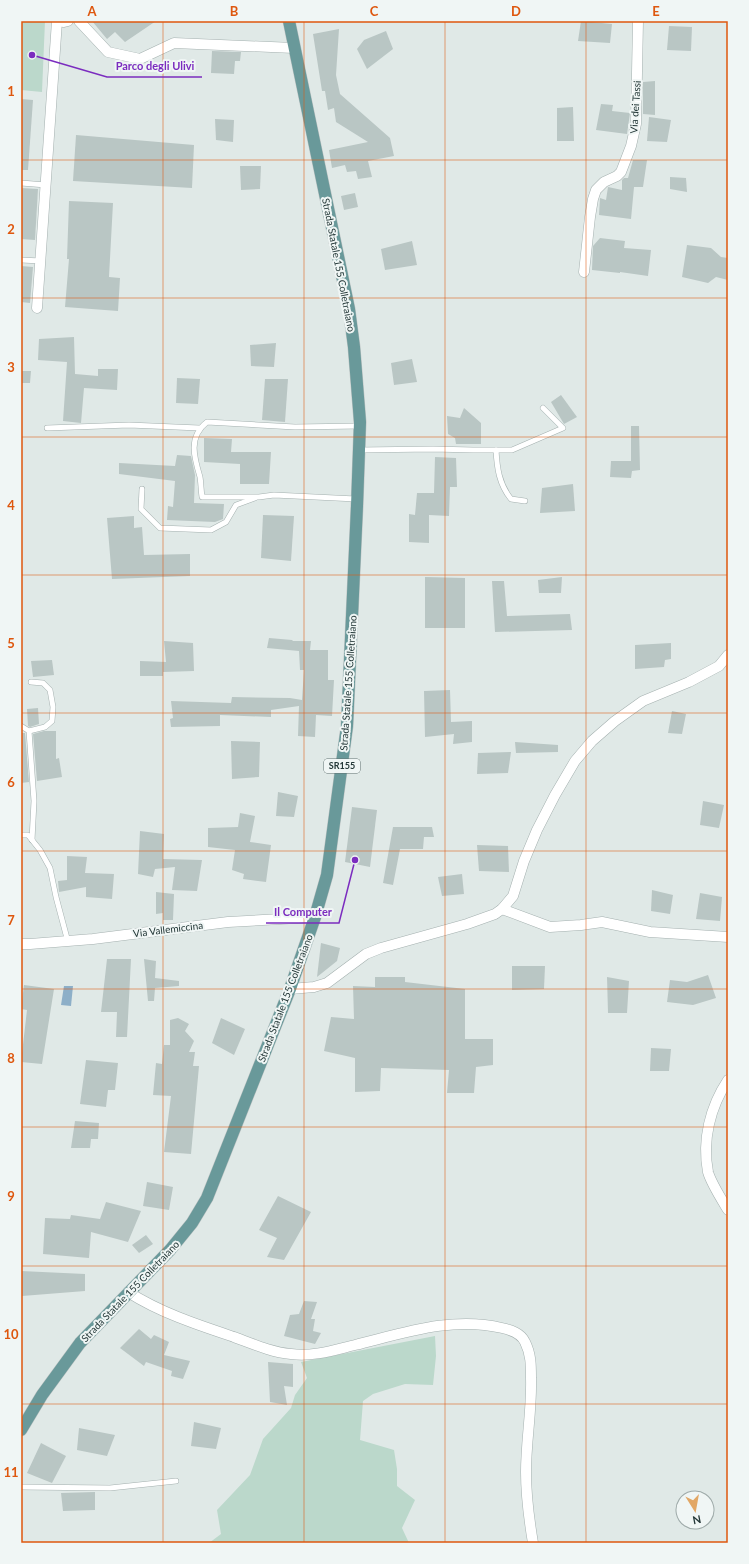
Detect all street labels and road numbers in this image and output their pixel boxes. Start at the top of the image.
street label: Via dei Tassi [627,80,643,134]
street label: Strada Statale 155 Colletraiano [320,197,358,333]
street label: Strada Statale 155 Colletraiano [337,615,359,751]
road number: SR155 [324,759,360,773]
street label: Via Vallemiccina [132,919,204,939]
street label: Strada Statale 155 Colletraiano [255,932,315,1064]
street label: Strada Statale 155 Colletraiano [79,1238,182,1344]

